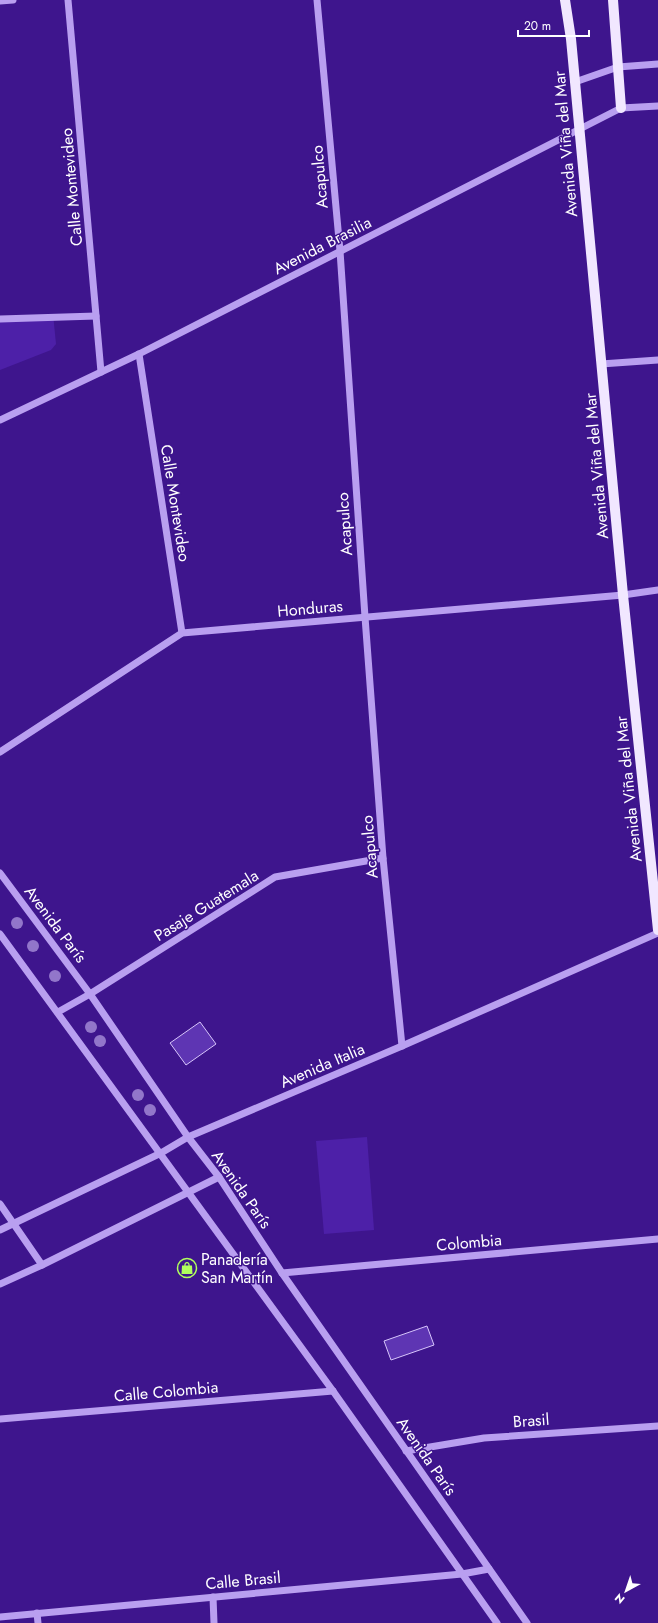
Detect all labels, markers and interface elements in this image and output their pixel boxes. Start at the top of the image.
scale bar [518,12,589,38]
text: 20 m [524,17,551,35]
street label: Avenida Viña del Mar [548,69,583,218]
street label: Calle Montevideo [55,127,88,247]
street label: Acapulco [305,144,334,210]
street label: Avenida Brasilia [269,211,375,280]
street label: Avenida Viña del Mar [579,391,614,540]
street label: Calle Montevideo [155,443,196,564]
street label: Acapulco [331,491,358,556]
street label: Honduras [276,594,344,623]
street label: Avenida Viña del Mar [609,714,648,863]
street label: Acapulco [355,814,384,880]
street label: Pasaje Guatemala [150,864,263,947]
street label: Avenida París [19,881,92,968]
street label: Avenida Italia [276,1037,368,1094]
street label: Avenida París [206,1145,277,1233]
street label: Colombia [435,1228,503,1257]
place label: Panadería San Martín [201,1248,273,1289]
shop icon: Panadería San Martín [176,1257,198,1279]
street label: Calle Colombia [113,1375,219,1408]
street label: Brasil [512,1408,550,1433]
street label: Avenida París [391,1412,462,1500]
street label: Calle Brasil [204,1566,282,1595]
north arrow [606,1571,646,1611]
text: N [611,1590,628,1608]

